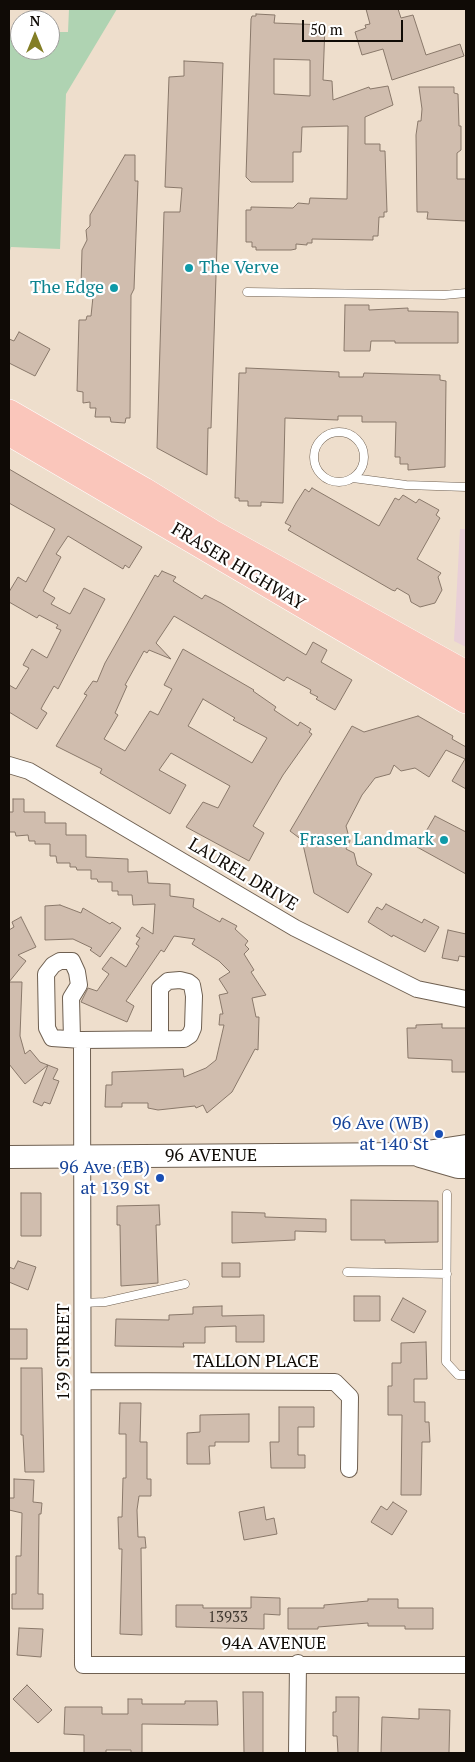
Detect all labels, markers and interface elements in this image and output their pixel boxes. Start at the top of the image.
north arrow [10,10,60,60]
scale bar [305,10,406,42]
text: N [30,11,40,30]
text: 50 m [310,19,343,39]
place label: The Verve [199,257,279,279]
marker: The Verve [183,262,195,274]
place label: The Edge [30,277,104,299]
marker: The Edge [108,282,120,294]
street label: FRASER HIGHWAY [167,519,309,615]
place label: Fraser Landmark [300,829,434,851]
street label: LAUREL DRIVE [184,834,302,916]
marker: Fraser Landmark [438,834,450,846]
place label: 96 Ave (WB) at 140 St [332,1113,429,1156]
marker: 96 Ave (WB) at 140 St [433,1128,445,1140]
street label: 96 AVENUE [165,1145,257,1167]
place label: 96 Ave (EB) at 139 St [59,1157,150,1200]
marker: 96 Ave (EB) at 139 St [154,1172,166,1184]
street label: 139 STREET [53,1303,75,1401]
street label: TALLON PLACE [193,1351,319,1373]
house number: 13933 [208,1609,248,1627]
street label: 94A AVENUE [222,1633,326,1655]

